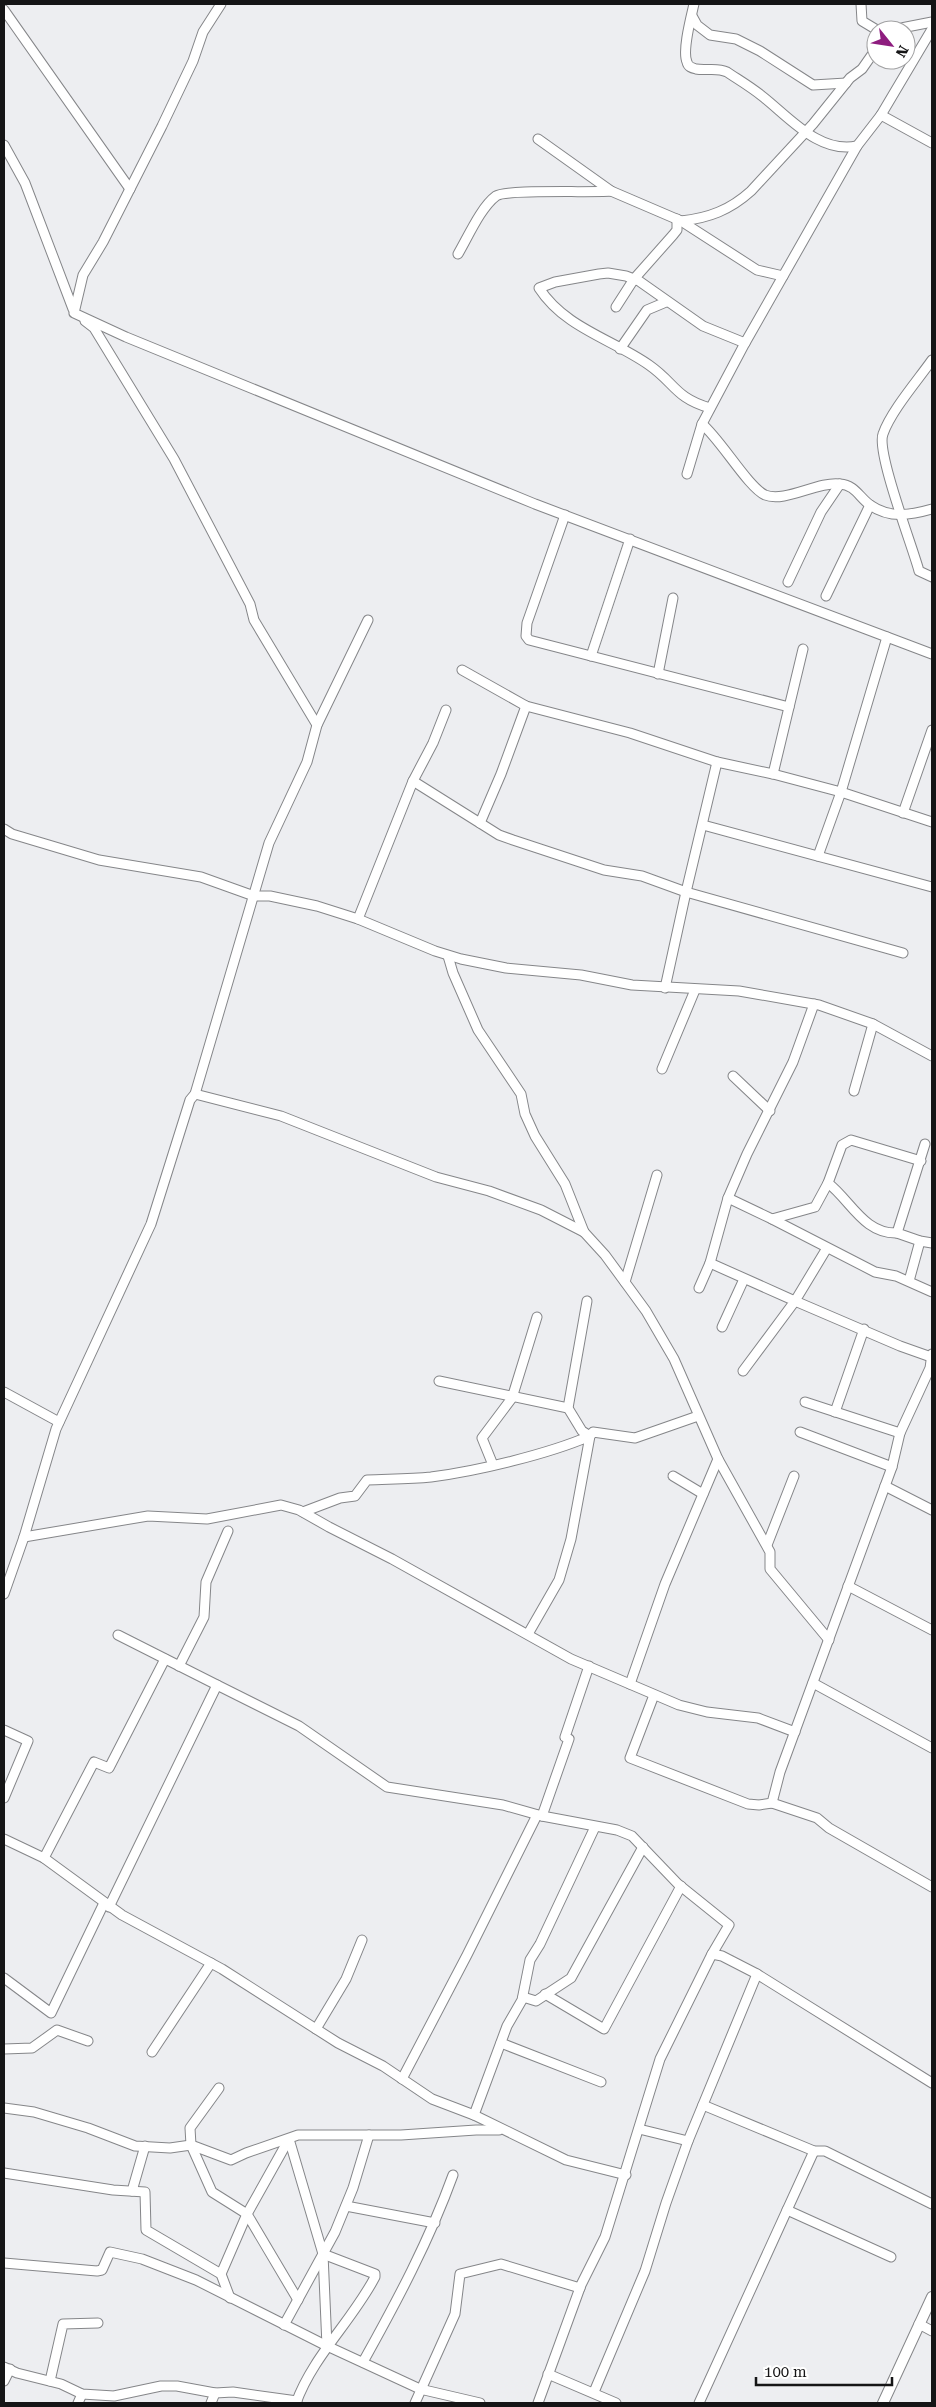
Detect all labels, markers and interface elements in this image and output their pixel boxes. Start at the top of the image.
north arrow [866,20,916,70]
text: N [893,43,912,60]
scale bar [756,2354,892,2386]
text: 100 m [764,2363,807,2381]

